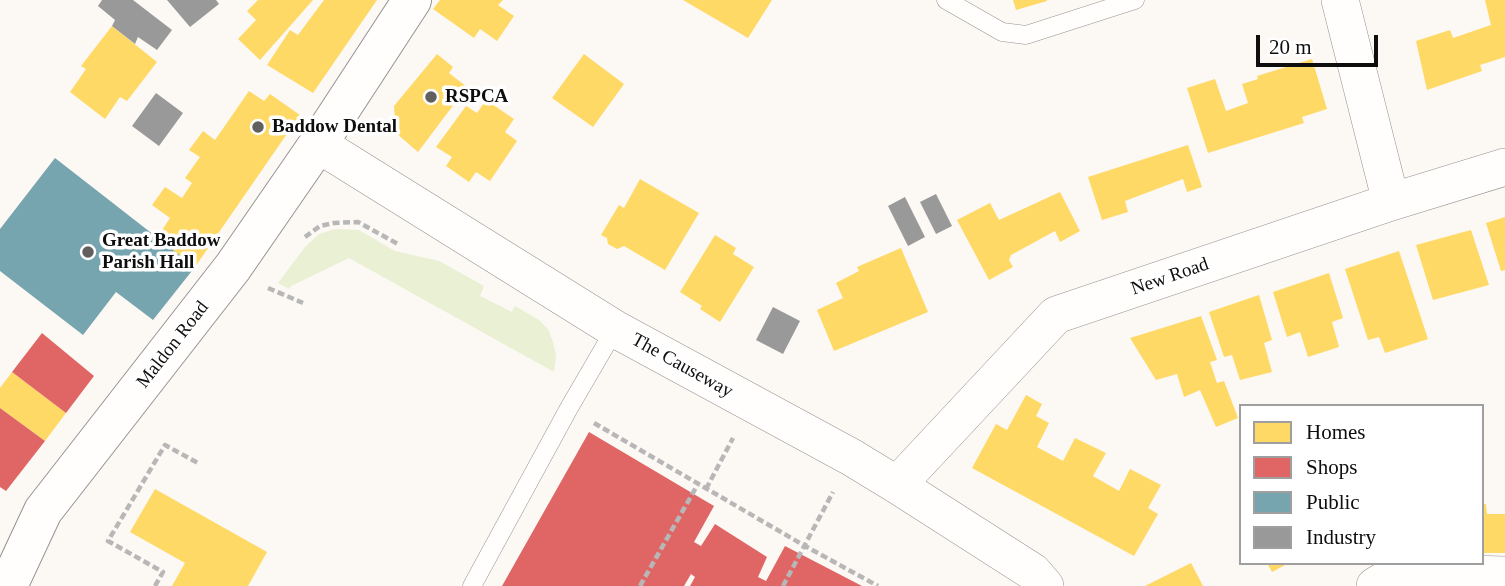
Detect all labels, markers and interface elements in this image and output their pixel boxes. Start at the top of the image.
scale bar [1260,21,1382,65]
text: 20 m [1269,35,1312,59]
place label: RSPCA [445,86,508,108]
marker: RSPCA [423,89,439,105]
place label: Baddow Dental [272,116,397,138]
marker: Baddow Dental [250,119,266,135]
place label: Great Baddow Parish Hall [102,230,220,274]
marker: Great Baddow Parish Hall [80,244,96,260]
street label: New Road [1128,253,1212,301]
street label: Maldon Road [132,297,214,393]
street label: The Causeway [627,329,737,403]
legend [1239,404,1484,565]
text: Homes [1306,420,1366,444]
text: Shops [1306,455,1357,479]
text: Public [1306,490,1360,514]
text: Industry [1306,525,1376,549]

